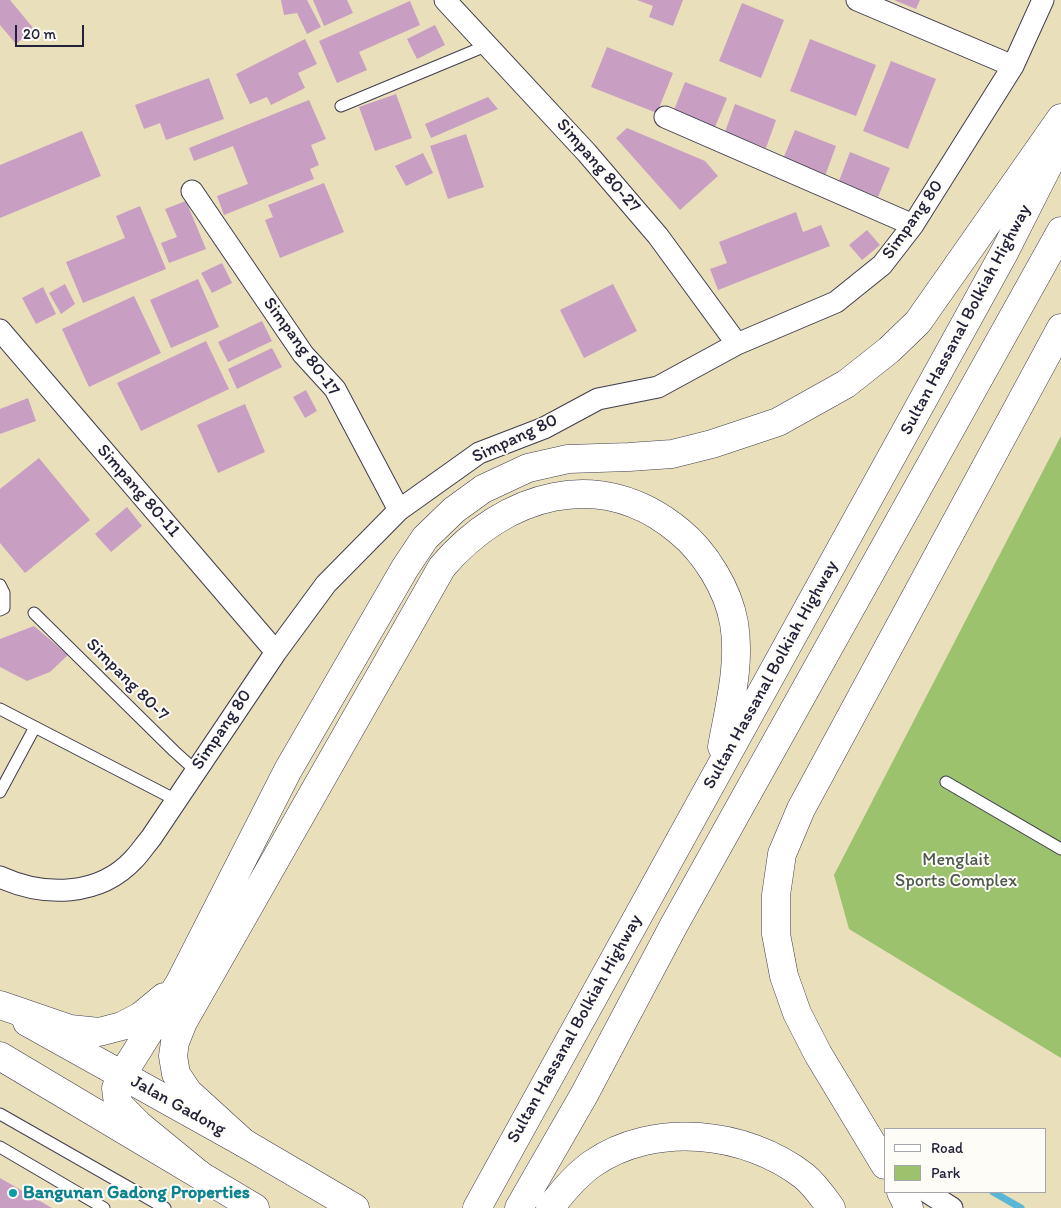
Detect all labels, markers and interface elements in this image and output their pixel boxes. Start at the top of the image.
scale bar [18,15,86,47]
text: 20 m [23,25,56,43]
street label: Simpang 80-27 [551,115,645,217]
street label: Simpang 80 [878,176,948,264]
street label: Sultan Hassanal Bolkiah Highway [896,201,1036,439]
street label: Simpang 80-17 [258,294,344,400]
street label: Simpang 80 [469,410,561,468]
street label: Simpang 80-11 [92,440,184,542]
street label: Sultan Hassanal Bolkiah Highway [699,557,843,793]
street label: Simpang 80-7 [81,634,173,726]
street label: Simpang 80 [187,686,257,774]
park label: Menglait Sports Complex [895,849,1017,892]
street label: Sultan Hassanal Bolkiah Highway [503,911,647,1147]
street label: Jalan Gadong [127,1071,229,1141]
legend [884,1128,1046,1193]
text: Road [931,1139,963,1157]
text: Park [931,1164,961,1182]
place label: Bangunan Gadong Properties [23,1182,250,1204]
marker: Bangunan Gadong Properties [7,1187,19,1199]

